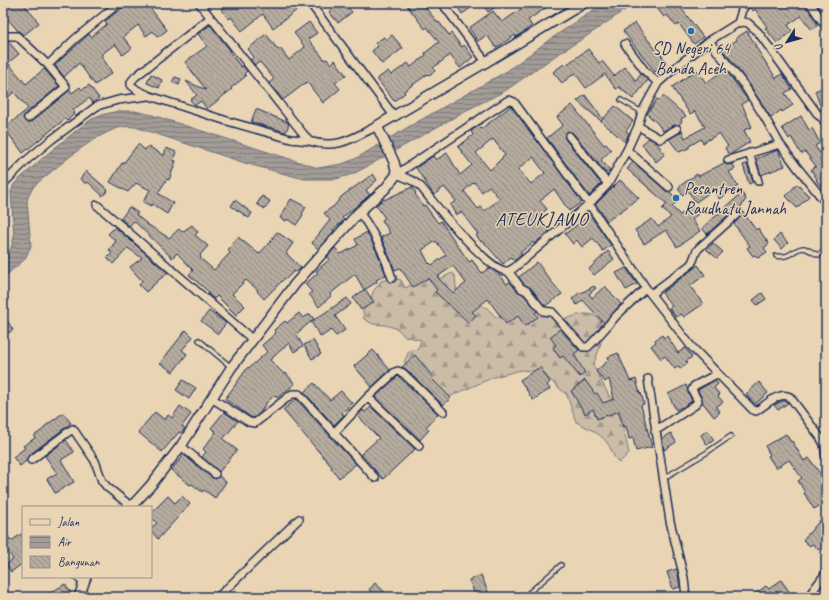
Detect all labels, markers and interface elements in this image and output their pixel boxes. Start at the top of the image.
north arrow [767,22,807,62]
marker: SD Negeri 64 Banda Aceh [686,26,696,36]
place label: SD Negeri 64 Banda Aceh [652,38,732,79]
text: U [770,40,786,54]
place label: Pesantren Raudhatu Jannah [684,178,786,219]
marker: Pesantren Raudhatu Jannah [671,193,681,203]
district label: ATEUKJAWO [496,207,590,231]
legend [22,506,152,578]
text: Jalan [57,514,80,530]
text: Air [58,534,72,550]
text: Bangunan [58,554,100,570]

